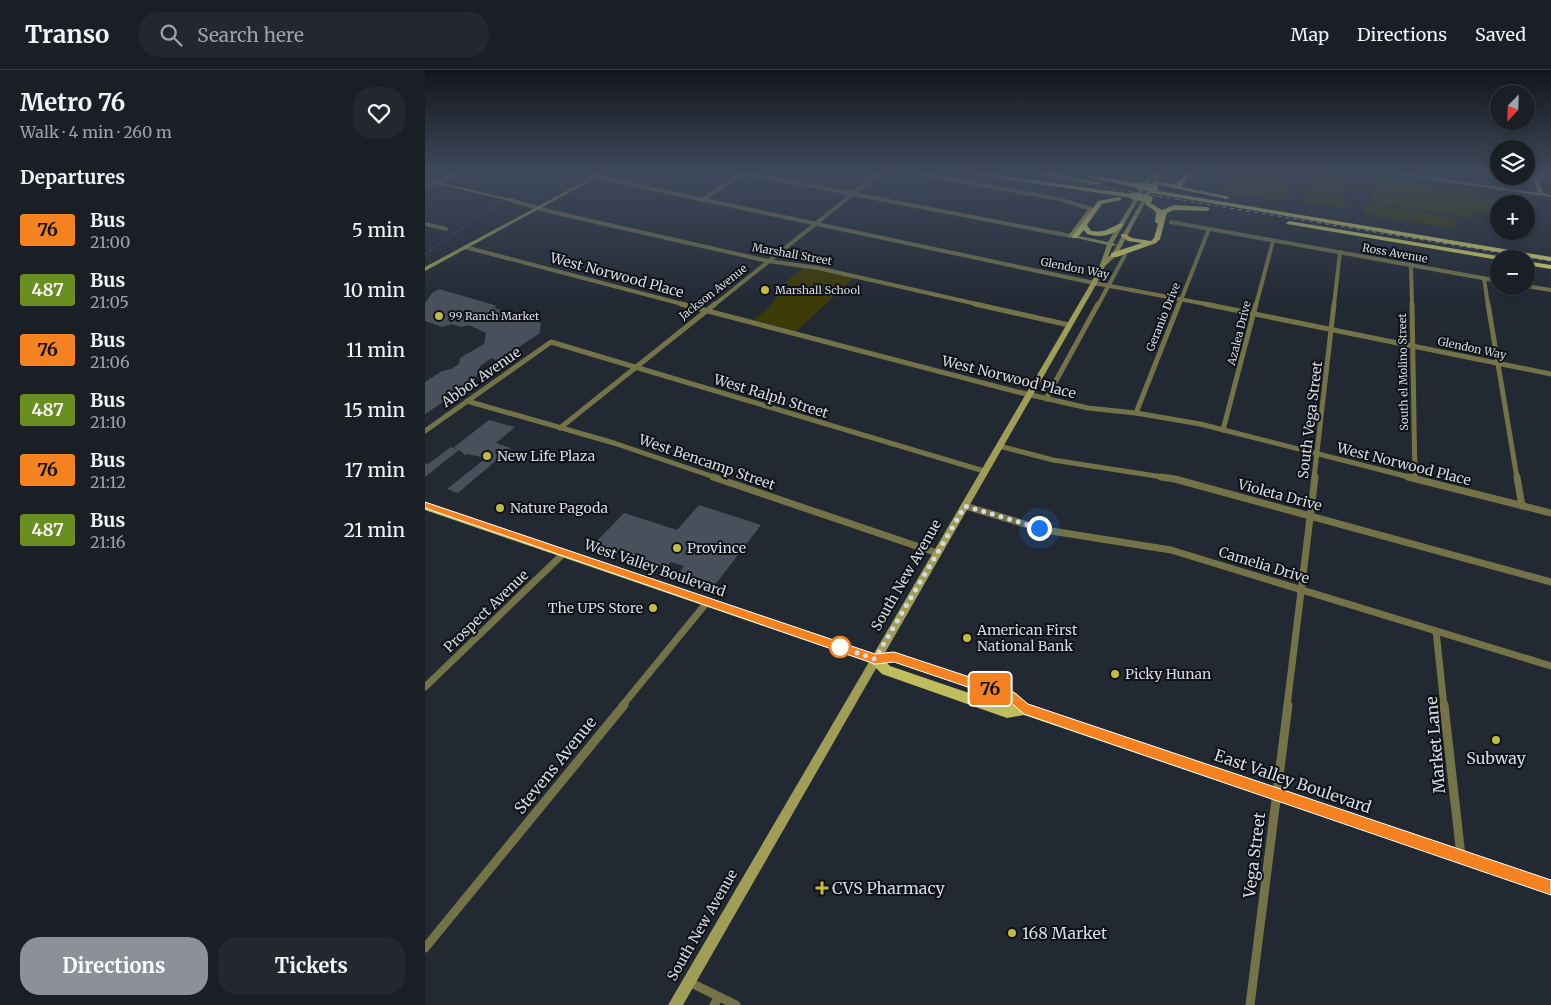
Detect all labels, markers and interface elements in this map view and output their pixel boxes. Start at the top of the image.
search box [139,12,489,57]
text: Transo [25,19,109,50]
icon: search [157,21,185,49]
text: Search here [197,23,304,47]
text: Map [1291,23,1329,46]
text: Directions [1357,23,1447,46]
text: Saved [1475,23,1526,46]
north arrow [1490,85,1535,130]
map controls [1490,85,1535,295]
text: Metro 76 [20,87,125,118]
button: heart [353,87,405,139]
text: Walk · 4 min · 260 m [20,122,172,142]
button: layers [1490,140,1535,185]
text: Departures [20,165,125,189]
button: + [1490,195,1535,240]
text: Bus [90,208,125,232]
text: 76 [37,218,58,241]
text: 5 min [352,218,405,242]
text: 21:00 [90,232,130,252]
street label: Marshall Street [751,240,834,268]
street label: Ross Avenue [1361,240,1429,266]
street label: West Norwood Place [547,248,686,301]
button: − [1490,250,1535,295]
street label: Glendon Way [1039,254,1111,282]
street label: Jackson Avenue [675,261,750,323]
text: Bus [90,268,125,292]
text: 487 [31,278,64,301]
text: 10 min [343,278,405,302]
street label: Geranio Drive [1143,280,1183,353]
place label: Marshall School [775,283,861,297]
marker: Marshall School [759,284,771,296]
text: 21:05 [90,292,129,312]
street label: Azalea Drive [1224,299,1254,368]
place label: 99 Ranch Market [449,309,540,323]
marker: 99 Ranch Market [433,310,445,322]
street label: South el Molino Street [1395,312,1411,431]
text: Bus [90,328,125,352]
street label: Glendon Way [1436,334,1508,362]
text: 76 [37,338,58,361]
text: 11 min [346,338,405,362]
street label: Abbot Avenue [437,343,524,412]
street label: West Norwood Place [939,351,1078,402]
text: 21:06 [90,352,130,372]
street label: South Vega Street [1294,360,1326,480]
street label: West Ralph Street [711,370,831,422]
text: Bus [90,388,125,412]
text: 487 [31,398,64,421]
text: 15 min [344,398,405,422]
text: 21:10 [90,412,126,432]
street label: West Bencamp Street [636,430,778,494]
street label: West Norwood Place [1334,438,1473,489]
place label: New Life Plaza [497,447,596,465]
text: Bus [90,448,125,472]
marker: New Life Plaza [481,450,493,462]
text: 76 [37,458,58,481]
text: 17 min [345,458,405,482]
text: 21:12 [90,472,126,492]
street label: Violeta Drive [1235,475,1324,515]
place label: Nature Pagoda [510,499,608,517]
marker: Nature Pagoda [494,502,506,514]
text: Bus [90,508,125,532]
street label: South New Avenue [867,516,945,634]
your location [1027,516,1052,541]
text: 487 [31,518,64,541]
text: 21 min [344,518,405,542]
text: 21:16 [90,532,125,552]
street label: West Valley Boulevard [581,535,728,601]
place label: Province [687,539,746,557]
marker: Province [671,542,683,554]
street label: Camelia Drive [1216,543,1312,587]
street label: Prospect Avenue [440,566,532,656]
place label: The UPS Store [548,599,643,617]
marker: The UPS Store [647,602,659,614]
place label: American First National Bank [976,621,1078,655]
marker: American First National Bank [961,632,973,644]
unlabelled marker [829,636,851,658]
place label: Picky Hunan [1125,665,1211,683]
marker: Picky Hunan [1109,668,1121,680]
line badge: 76 [967,673,1013,705]
text: 76 [980,677,1000,700]
street label: Market Lane [1421,696,1449,794]
street label: Stevens Avenue [510,712,600,818]
marker: Subway [1490,734,1502,746]
street label: East Valley Boulevard [1212,745,1375,817]
place label: Subway [1466,748,1527,768]
street label: Vega Street [1239,810,1269,900]
street label: South New Avenue [663,866,741,984]
place label: CVS Pharmacy [832,878,946,898]
marker: CVS Pharmacy [816,882,828,894]
place label: 168 Market [1022,923,1108,943]
marker: 168 Market [1006,927,1018,939]
button: Directions [20,937,208,995]
button: Tickets [218,937,405,995]

